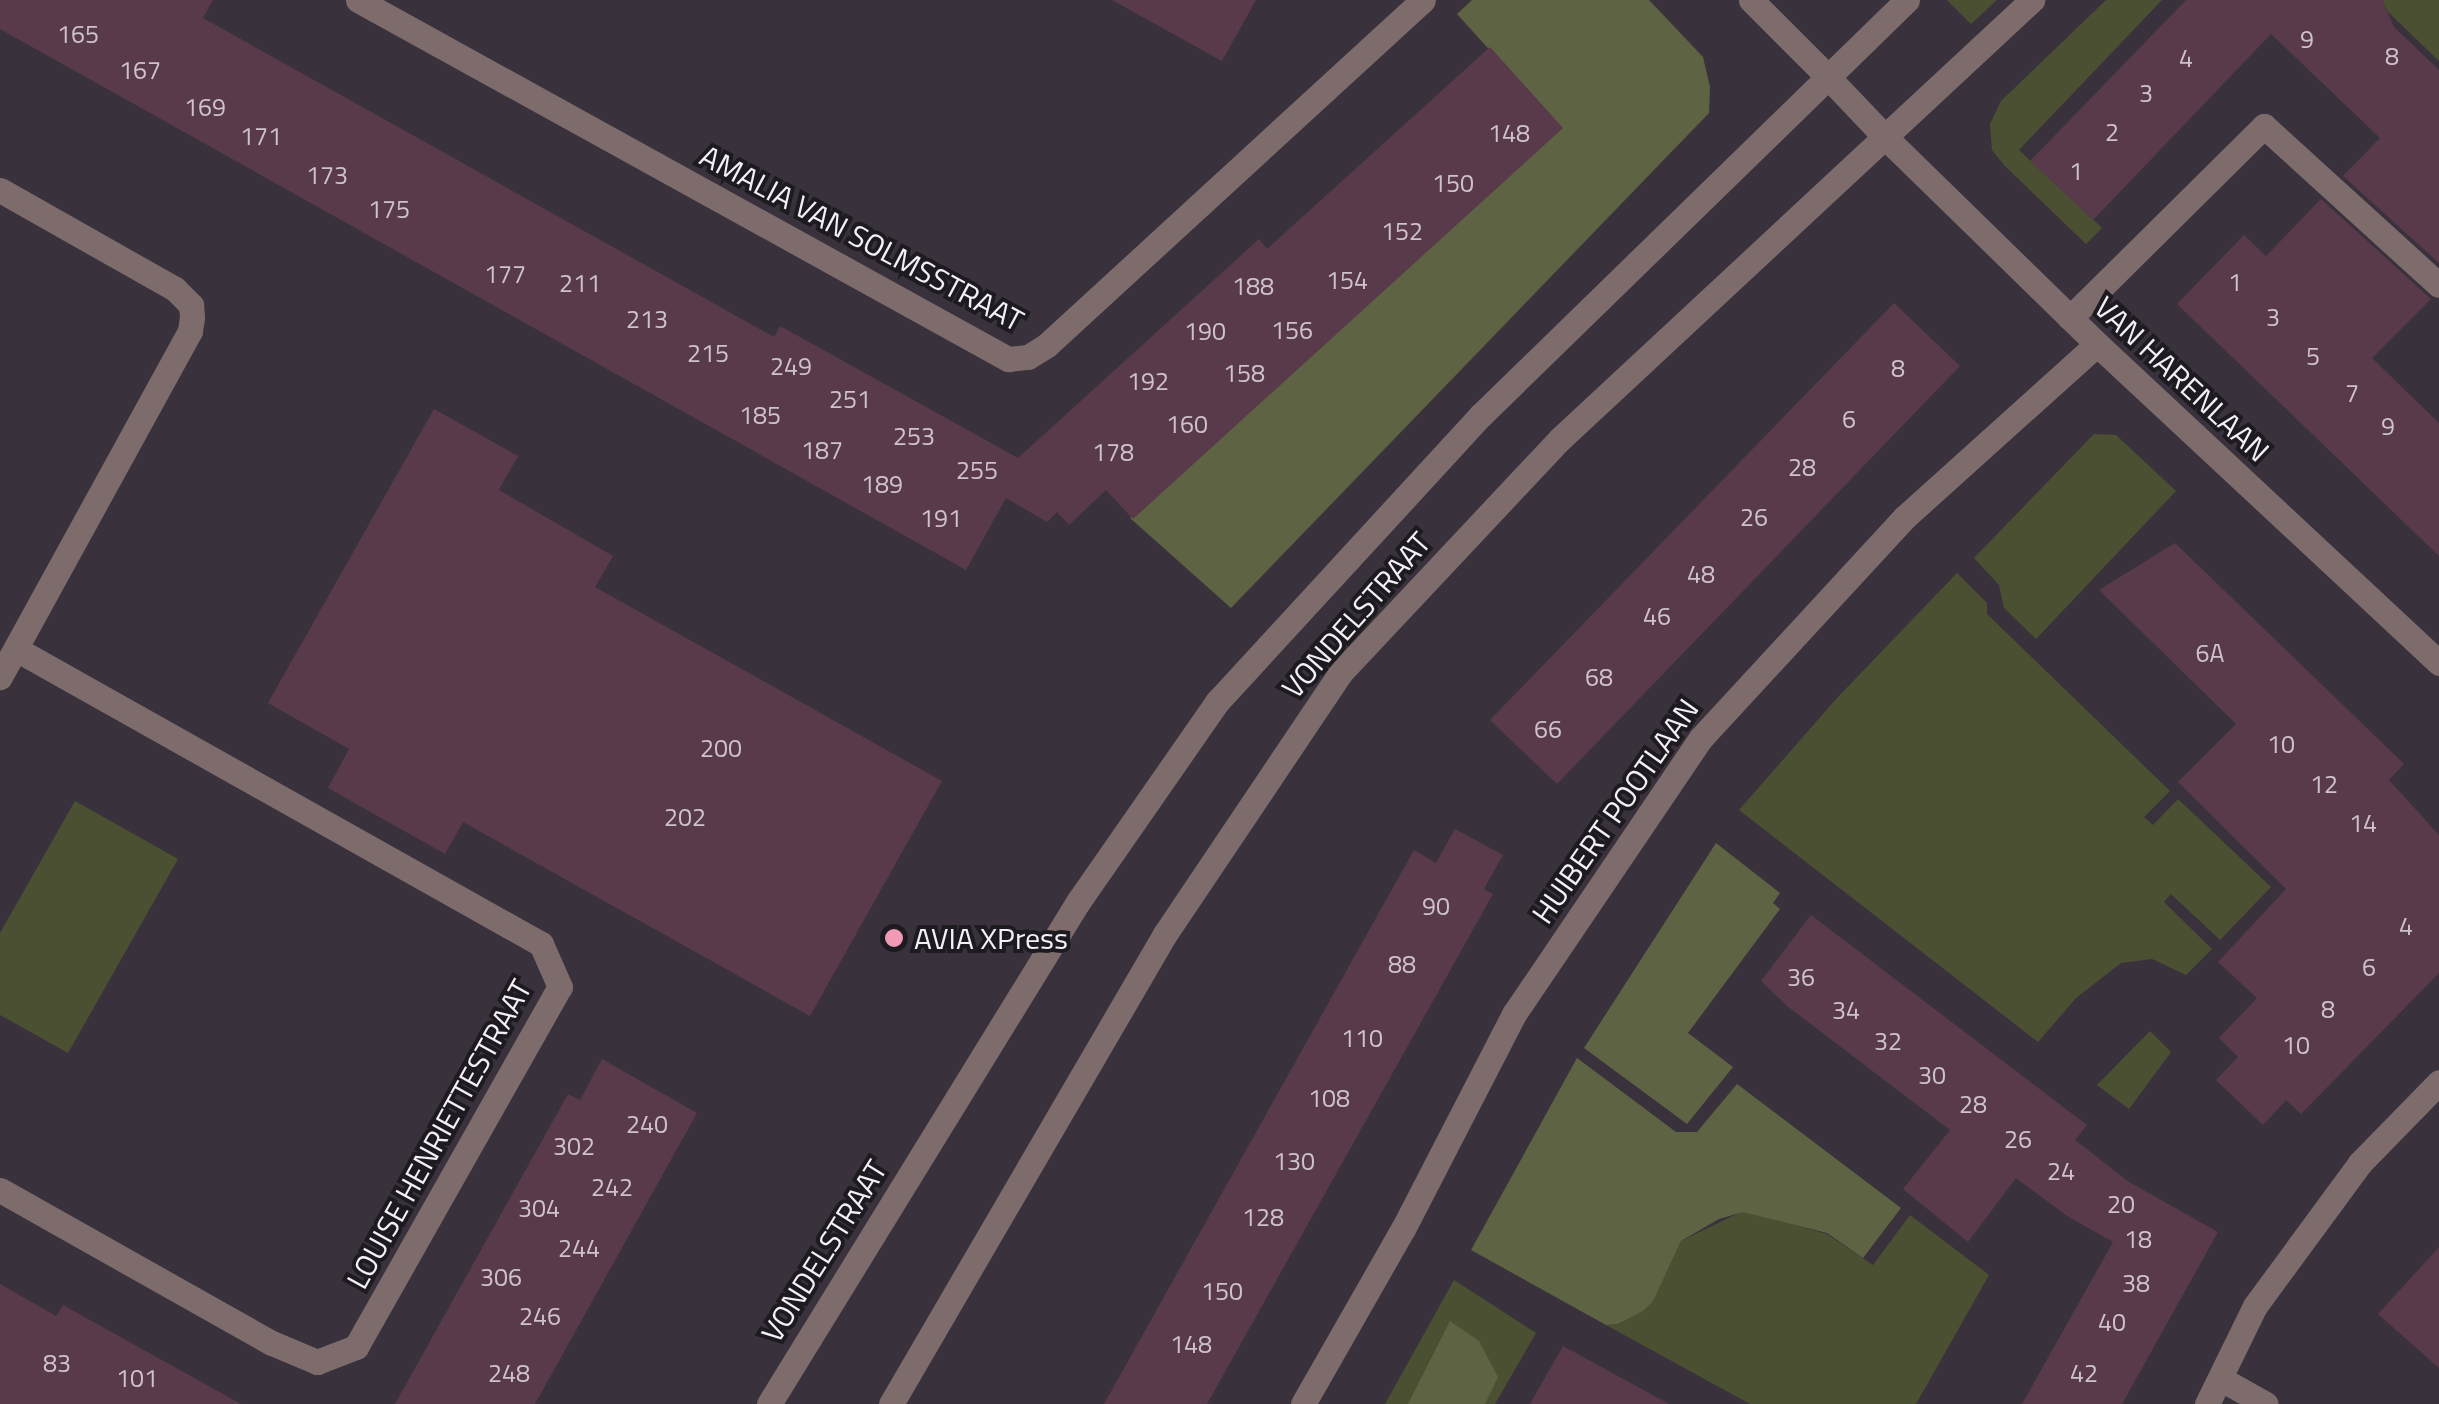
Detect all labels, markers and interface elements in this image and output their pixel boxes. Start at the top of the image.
house number: 165 [57,19,99,49]
house number: 9 [2300,24,2314,54]
house number: 8 [2385,41,2399,71]
house number: 4 [2179,43,2193,73]
house number: 167 [119,55,161,85]
house number: 3 [2139,78,2153,108]
house number: 169 [184,92,226,122]
house number: 2 [2105,117,2119,147]
house number: 148 [1488,118,1530,148]
house number: 171 [240,121,282,151]
street label: AMALIA VAN SOLMSSTRAAT [694,137,1030,339]
house number: 1 [2069,156,2083,186]
house number: 173 [306,160,348,190]
house number: 150 [1432,168,1474,198]
house number: 175 [368,194,410,224]
house number: 152 [1381,216,1423,246]
house number: 177 [484,259,526,289]
house number: 154 [1326,265,1368,295]
house number: 1 [2228,267,2242,297]
house number: 211 [559,268,601,298]
house number: 188 [1232,271,1274,301]
street label: VAN HARENLAAN [2087,289,2277,469]
house number: 3 [2266,302,2280,332]
house number: 213 [626,304,668,334]
house number: 156 [1271,315,1313,345]
house number: 190 [1184,316,1226,346]
house number: 215 [687,338,729,368]
house number: 5 [2306,341,2320,371]
house number: 249 [770,351,812,381]
house number: 8 [1891,353,1905,383]
house number: 158 [1223,358,1265,388]
house number: 192 [1127,366,1169,396]
house number: 7 [2345,378,2359,408]
house number: 251 [829,384,871,414]
house number: 185 [739,400,781,430]
house number: 6 [1842,404,1856,434]
house number: 160 [1166,409,1208,439]
house number: 9 [2381,411,2395,441]
house number: 253 [893,421,935,451]
house number: 187 [801,435,843,465]
house number: 178 [1092,437,1134,467]
house number: 28 [1788,452,1816,482]
house number: 255 [956,455,998,485]
house number: 189 [861,469,903,499]
house number: 26 [1740,502,1768,532]
house number: 191 [920,503,962,533]
street label: VONDELSTRAAT [1274,525,1438,705]
house number: 48 [1687,559,1715,589]
house number: 46 [1643,601,1671,631]
house number: 6A [2196,638,2224,668]
house number: 68 [1585,662,1613,692]
street label: HUIBERT POOTLAAN [1524,692,1706,930]
house number: 66 [1534,714,1562,744]
house number: 10 [2267,729,2295,759]
house number: 200 [700,733,742,763]
house number: 12 [2310,769,2338,799]
house number: 202 [664,802,706,832]
house number: 14 [2349,808,2377,838]
house number: 90 [1422,891,1450,921]
house number: 4 [2399,911,2413,941]
place label: AVIA XPress [914,920,1068,956]
marker: AVIA XPress [883,927,905,949]
house number: 88 [1388,949,1416,979]
house number: 6 [2362,952,2376,982]
house number: 36 [1787,962,1815,992]
street label: LOUISE HENRIETTESTRAAT [339,973,539,1295]
house number: 8 [2321,994,2335,1024]
house number: 34 [1832,995,1860,1025]
house number: 110 [1341,1023,1383,1053]
house number: 32 [1874,1026,1902,1056]
house number: 10 [2282,1030,2310,1060]
house number: 30 [1918,1060,1946,1090]
house number: 108 [1308,1083,1350,1113]
house number: 28 [1959,1089,1987,1119]
house number: 240 [626,1109,668,1139]
house number: 26 [2004,1124,2032,1154]
house number: 302 [553,1131,595,1161]
house number: 130 [1273,1146,1315,1176]
street label: VONDELSTRAAT [754,1153,894,1349]
house number: 24 [2047,1156,2075,1186]
house number: 242 [591,1172,633,1202]
house number: 20 [2107,1189,2135,1219]
house number: 304 [518,1193,560,1223]
house number: 128 [1242,1202,1284,1232]
house number: 18 [2124,1224,2152,1254]
house number: 244 [558,1233,600,1263]
house number: 306 [480,1262,522,1292]
house number: 38 [2122,1268,2150,1298]
house number: 150 [1201,1276,1243,1306]
house number: 246 [519,1301,561,1331]
house number: 40 [2098,1307,2126,1337]
house number: 148 [1170,1329,1212,1359]
house number: 83 [43,1348,71,1378]
house number: 248 [488,1358,530,1388]
house number: 42 [2070,1358,2098,1388]
house number: 101 [116,1363,158,1393]

